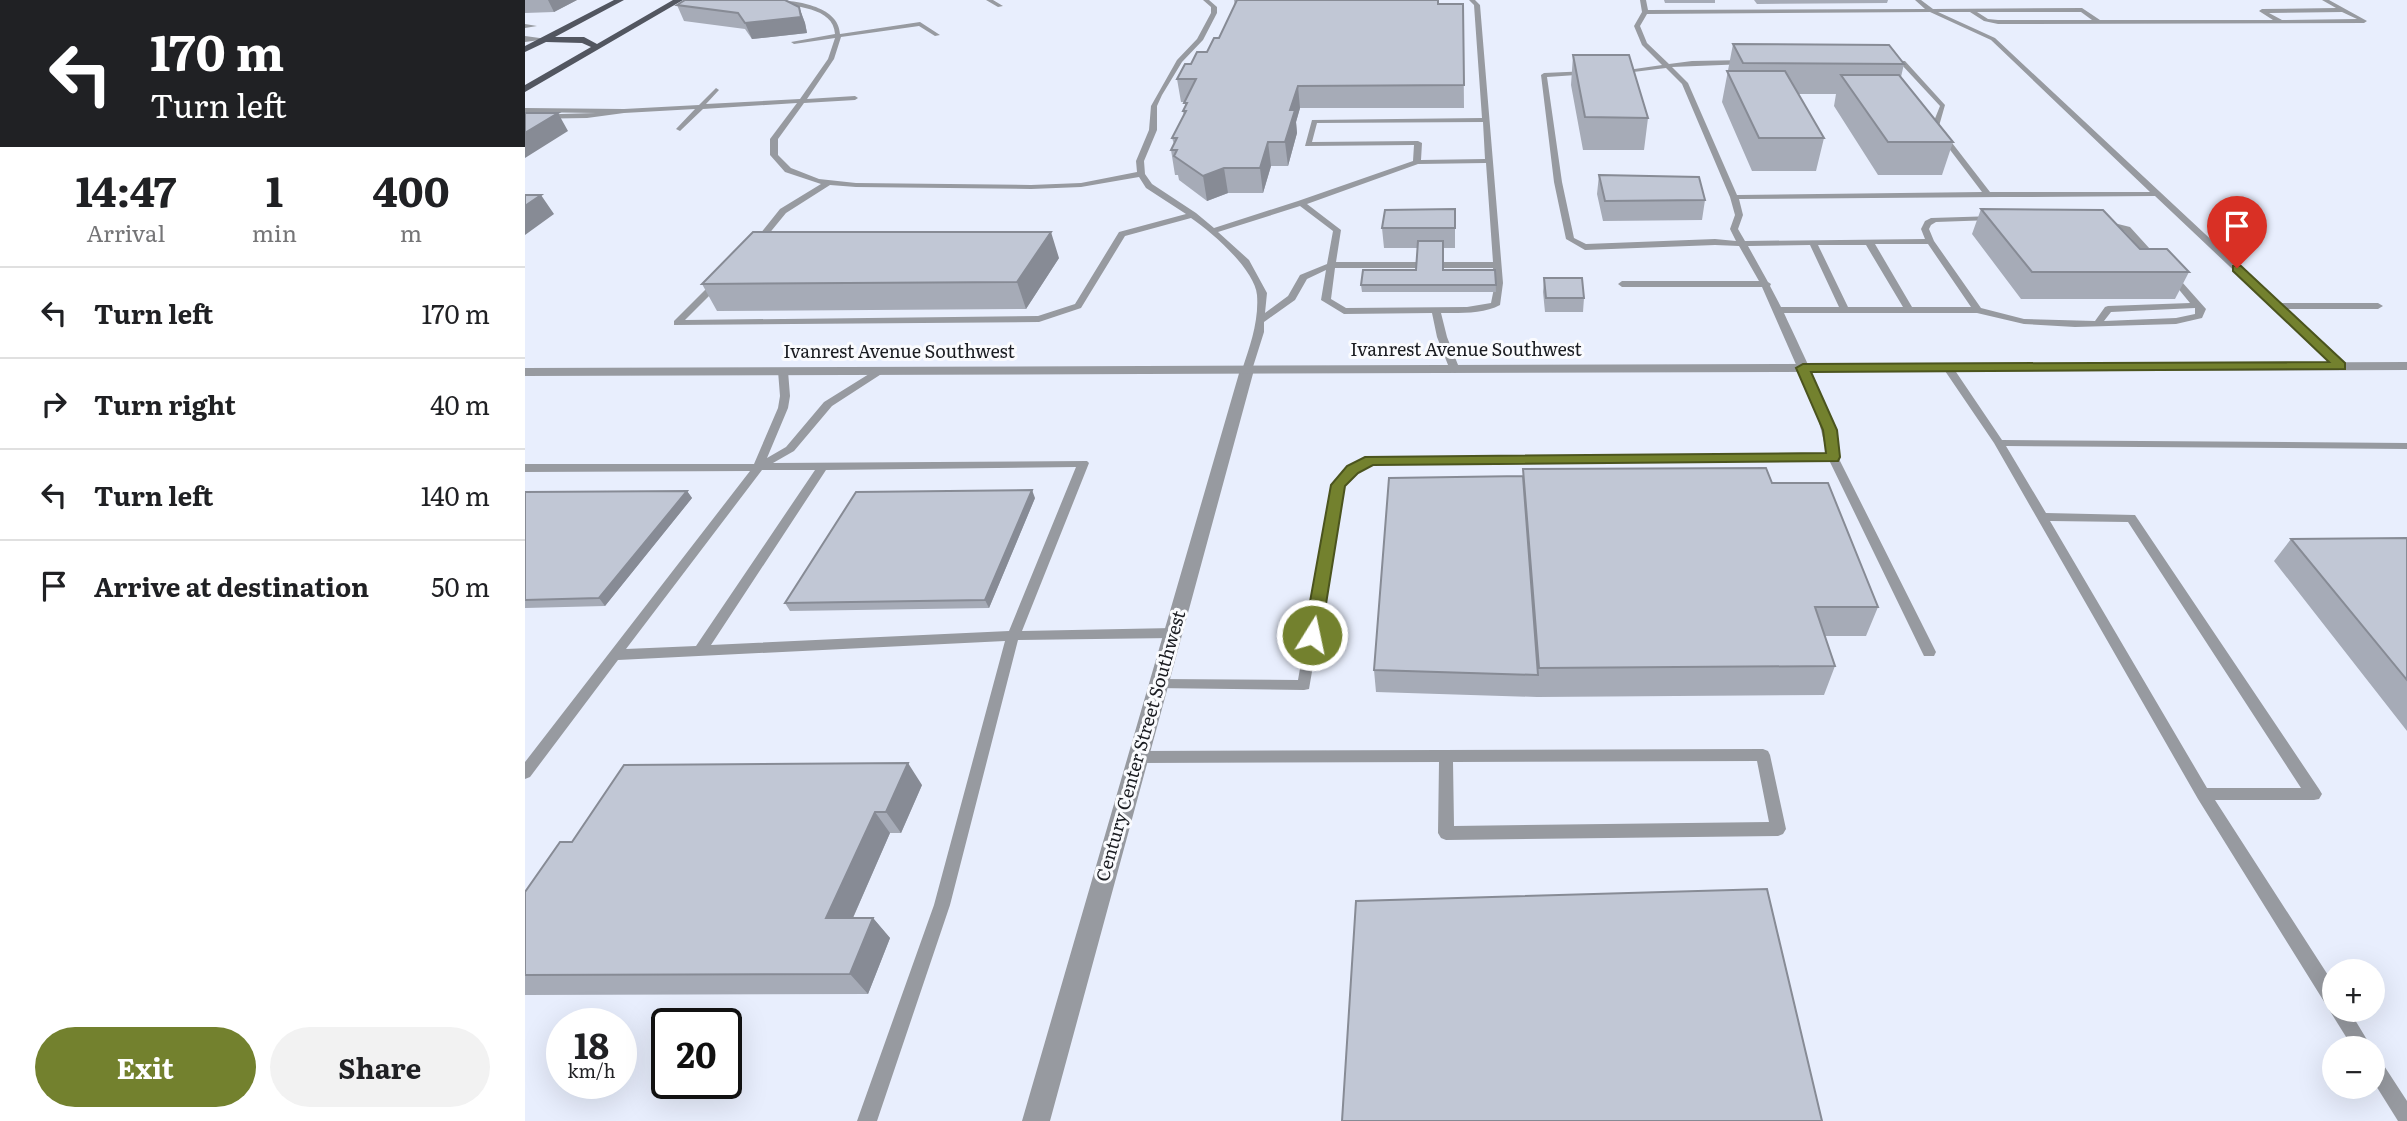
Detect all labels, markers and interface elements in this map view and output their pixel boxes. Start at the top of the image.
text: 170 m [150,13,284,86]
icon: left [35,28,126,119]
text: Turn left [150,80,287,128]
text: 14:47 [75,158,176,220]
text: 1 [266,158,283,220]
text: 400 [372,158,450,220]
pin [2207,196,2267,268]
icon: arrive [2218,207,2256,245]
text: Arrival [87,215,165,249]
text: min [252,215,297,249]
text: m [400,215,422,249]
text: Turn left [94,293,213,332]
text: 170 m [422,293,490,332]
icon: left [35,294,73,332]
street label: Ivanrest Avenue Southwest [1350,335,1582,362]
street label: Ivanrest Avenue Southwest [783,337,1015,364]
text: Turn right [94,384,236,423]
text: 40 m [430,384,490,423]
icon: right [35,385,73,423]
text: Turn left [94,475,213,514]
text: 140 m [421,475,490,514]
icon: left [35,476,73,514]
text: Arrive at destination [94,566,369,605]
text: 50 m [431,566,490,605]
icon: arrive [35,567,73,605]
position arrow [1275,598,1349,672]
street label: Century Center Street Southwest [1088,606,1191,884]
map controls [2322,959,2385,1099]
button: + [2322,959,2385,1022]
speed limit sign: 20 [651,1008,742,1099]
text: 18 [574,1018,609,1070]
button: Exit [35,1027,256,1107]
button: Share [270,1027,490,1107]
button: − [2322,1036,2385,1099]
text: km/h [568,1057,615,1084]

